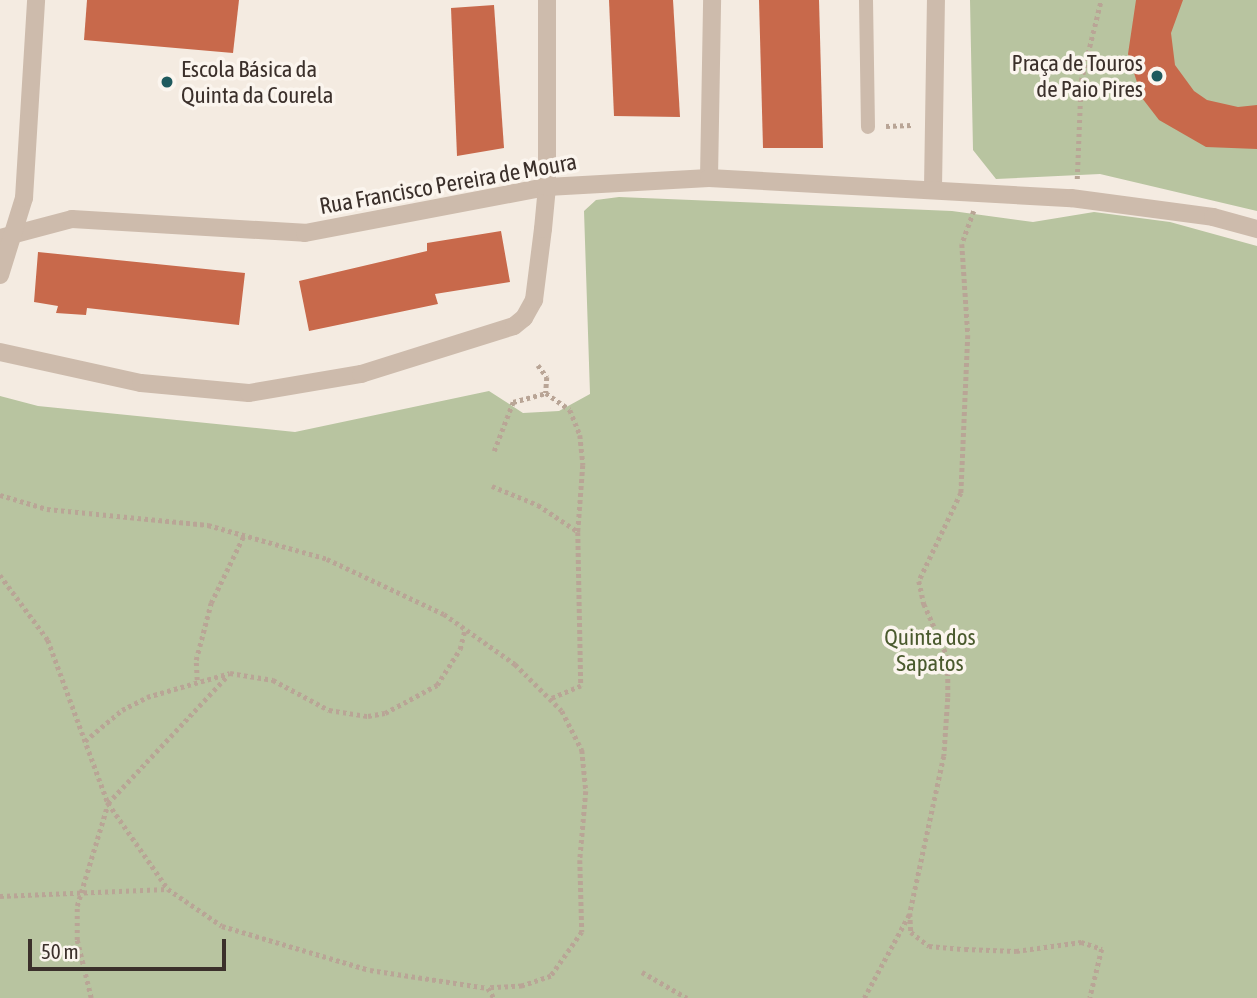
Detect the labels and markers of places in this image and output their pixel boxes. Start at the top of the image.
place label: Praça de Touros de Paio Pires [1012,49,1143,103]
place label: Escola Básica da Quinta da Courela [181,55,333,109]
marker: Praça de Touros de Paio Pires [1149,68,1165,84]
marker: Escola Básica da Quinta da Courela [159,74,175,90]

